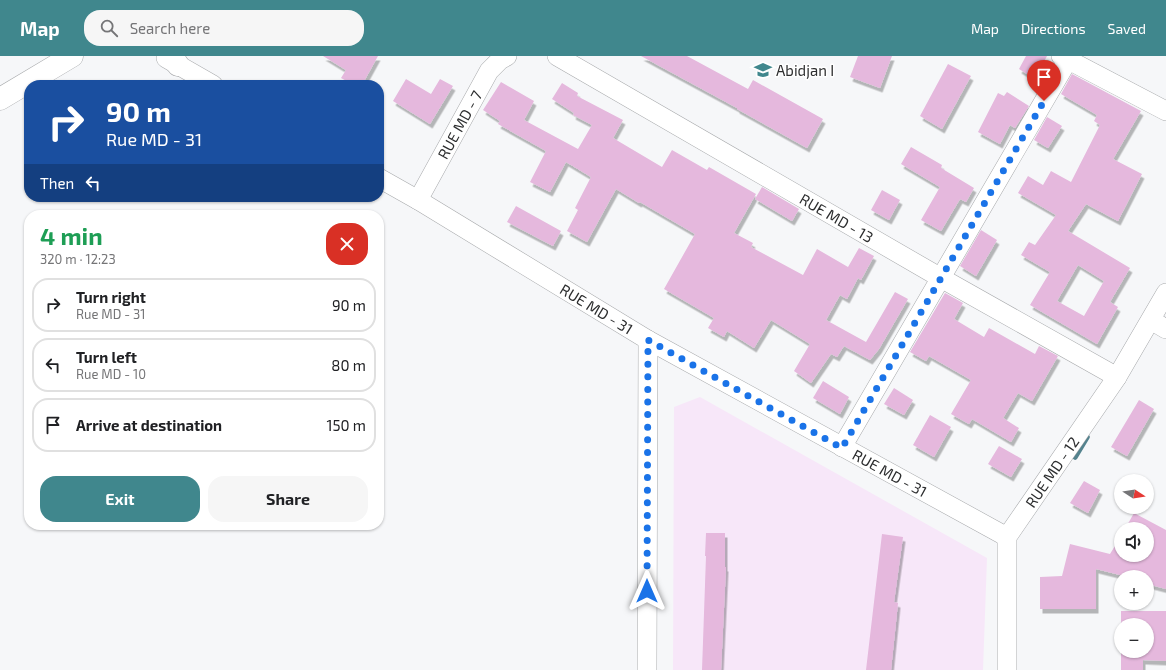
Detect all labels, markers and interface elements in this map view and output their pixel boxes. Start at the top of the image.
search box [84,10,364,46]
text: Map [20,17,60,40]
icon: search [98,17,120,39]
text: Search here [130,19,210,37]
text: Map [971,20,999,37]
text: Directions [1021,20,1086,37]
text: Saved [1108,20,1146,37]
school or university icon: Abidjan I [753,60,773,80]
pin [1027,60,1061,101]
place label: Abidjan I [776,61,834,80]
icon: arrive [1033,66,1055,88]
street label: RUE MD - 7 [433,87,486,162]
text: 90 m [106,94,171,128]
icon: right [40,96,92,148]
text: Rue MD - 31 [106,128,202,150]
icon: left [82,172,104,194]
text: Then [40,174,74,192]
street label: RUE MD - 13 [797,189,877,246]
text: 4 min [40,221,103,250]
button: close [326,223,368,265]
text: 320 m · 12:23 [40,251,116,267]
street label: RUE MD - 31 [557,280,636,338]
text: Turn right [76,288,146,306]
icon: right [42,294,64,316]
text: 90 m [332,296,366,314]
text: Rue MD - 31 [76,306,145,322]
text: Turn left [76,348,137,366]
icon: left [42,354,64,376]
text: 80 m [331,356,366,374]
text: Rue MD - 10 [76,366,146,382]
icon: arrive [42,414,64,436]
text: Arrive at destination [76,416,222,434]
text: 150 m [326,416,366,434]
street label: RUE MD - 12 [1021,433,1082,511]
street label: RUE MD - 31 [850,445,930,500]
north arrow [1114,474,1154,514]
map controls [1114,474,1154,658]
button: Exit [40,476,200,522]
button: Share [208,476,368,522]
button: sound [1114,522,1154,562]
position arrow [626,570,668,612]
button: + [1114,570,1154,610]
button: − [1114,618,1154,658]

